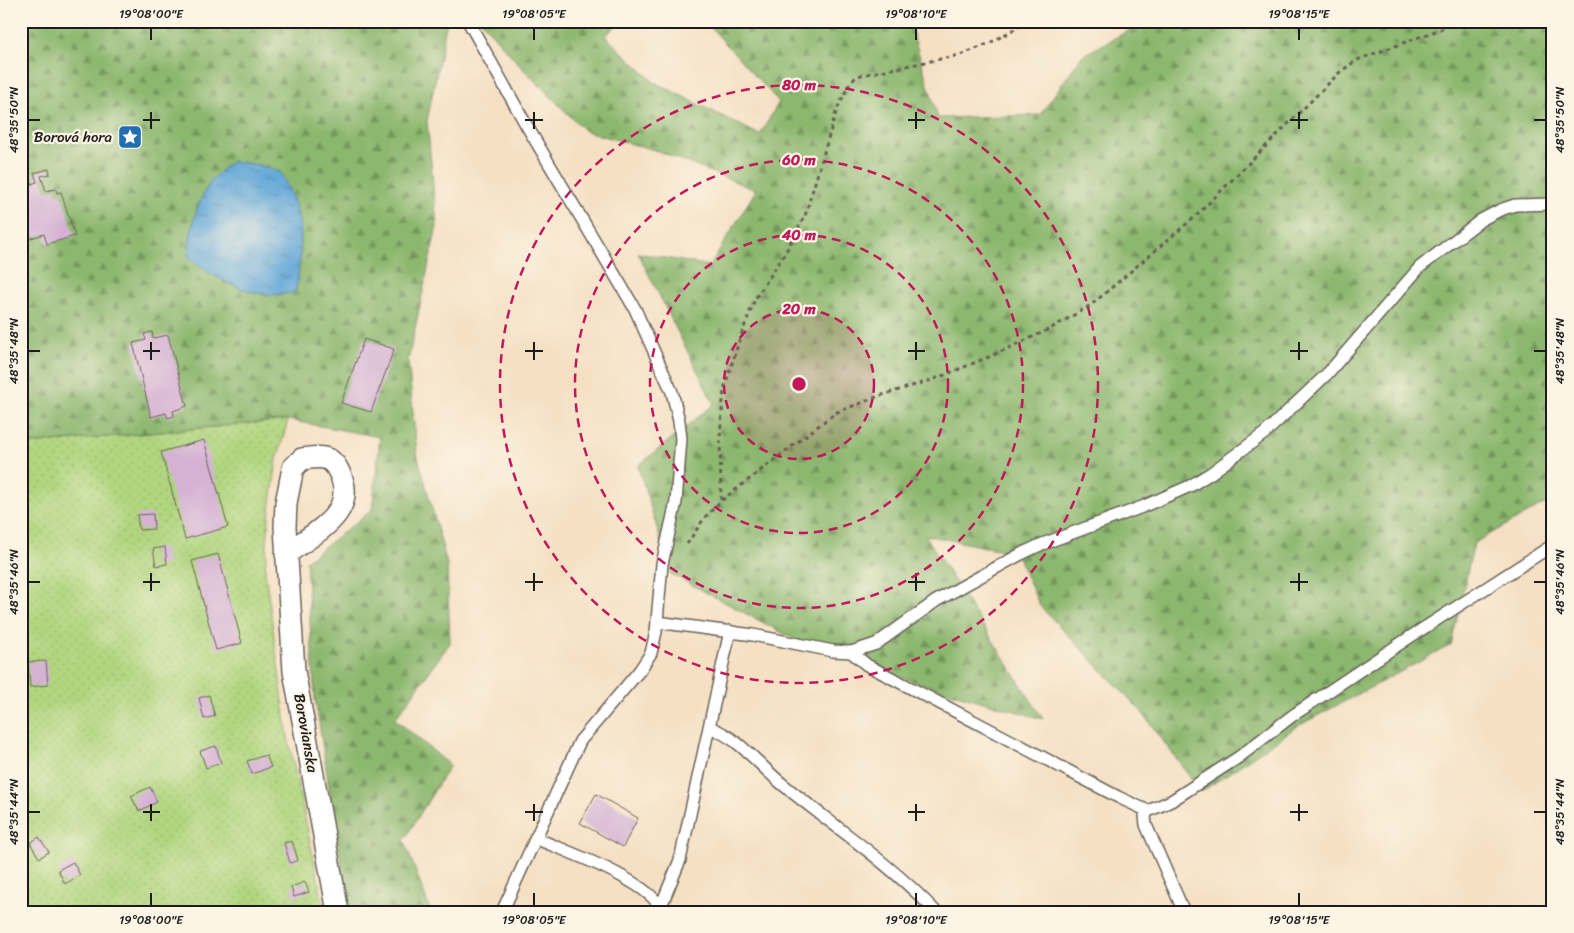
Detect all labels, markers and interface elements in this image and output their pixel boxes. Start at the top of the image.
text: 19°08'00"E [119,3,184,25]
text: 19°08'05"E [502,3,567,25]
text: 19°08'10"E [885,3,948,25]
text: 19°08'15"E [1268,3,1331,25]
text: 80 m [781,72,816,98]
text: 48°35'50"N [3,86,25,153]
text: 48°35'50"N [1549,86,1571,153]
place label: Borová hora [34,124,112,150]
place icon: Borová hora [117,124,143,150]
text: 60 m [781,147,816,173]
text: 40 m [781,222,817,248]
text: 20 m [781,296,816,322]
text: 48°35'48"N [3,317,25,384]
text: 48°35'48"N [1549,317,1571,384]
centre of rings [790,375,808,393]
text: 48°35'46"N [3,548,25,615]
text: 48°35'46"N [1549,548,1571,615]
street label: Borovianska [286,691,326,775]
text: 48°35'44"N [3,778,25,845]
text: 48°35'44"N [1549,778,1571,845]
text: 19°08'00"E [119,909,184,931]
text: 19°08'05"E [502,909,567,931]
text: 19°08'10"E [885,909,948,931]
text: 19°08'15"E [1268,909,1331,931]

